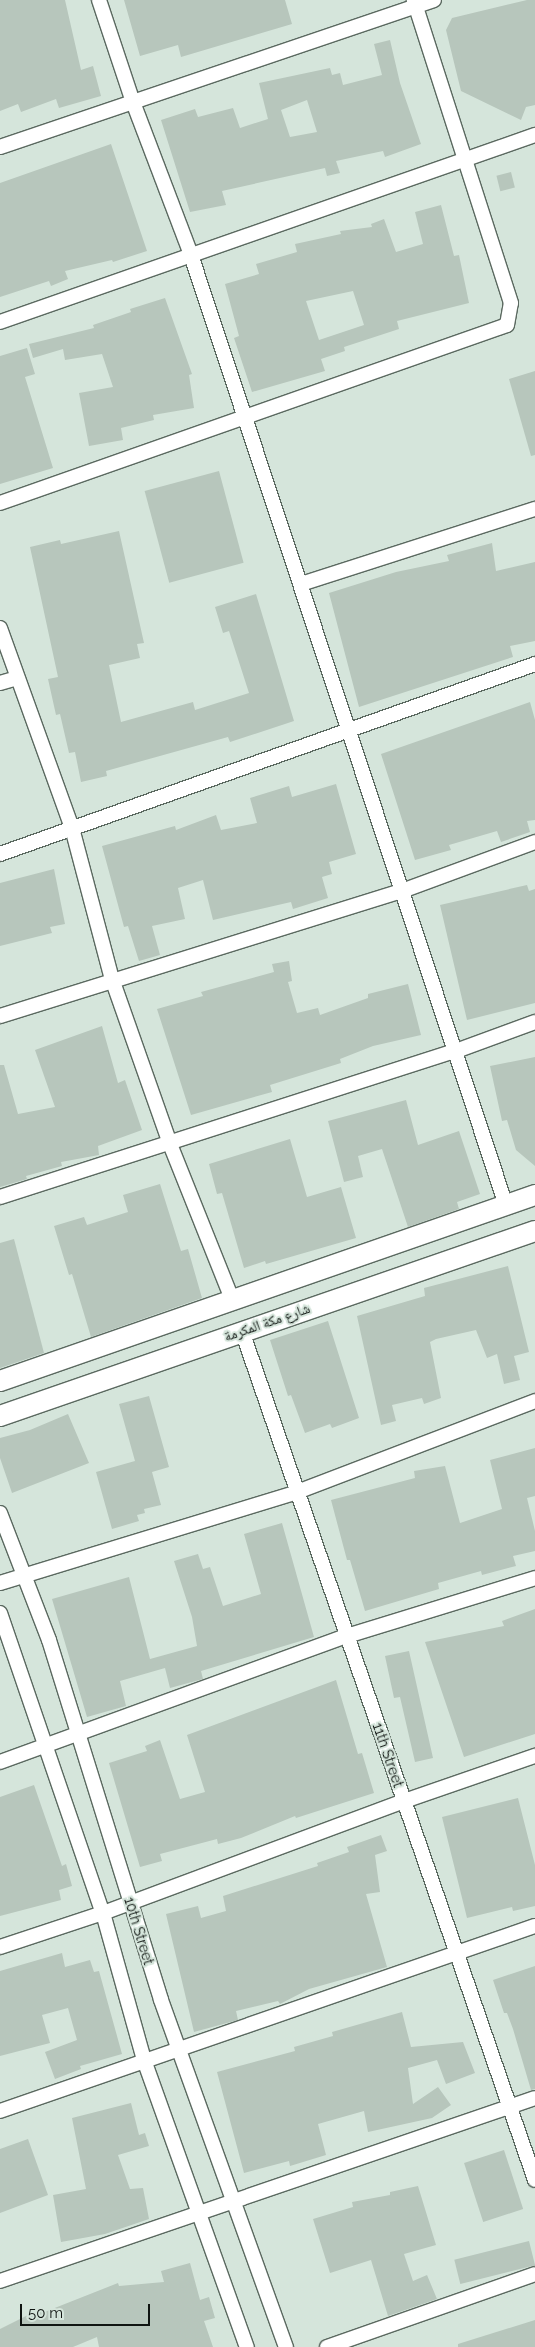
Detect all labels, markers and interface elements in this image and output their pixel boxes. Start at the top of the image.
street label: شارع مكة المكرمة [222,1299,312,1345]
street label: 11th Street [369,1720,407,1790]
street label: 10th Street [121,1895,157,1967]
scale bar [22,2294,152,2326]
text: 50 m [28,2304,63,2322]

